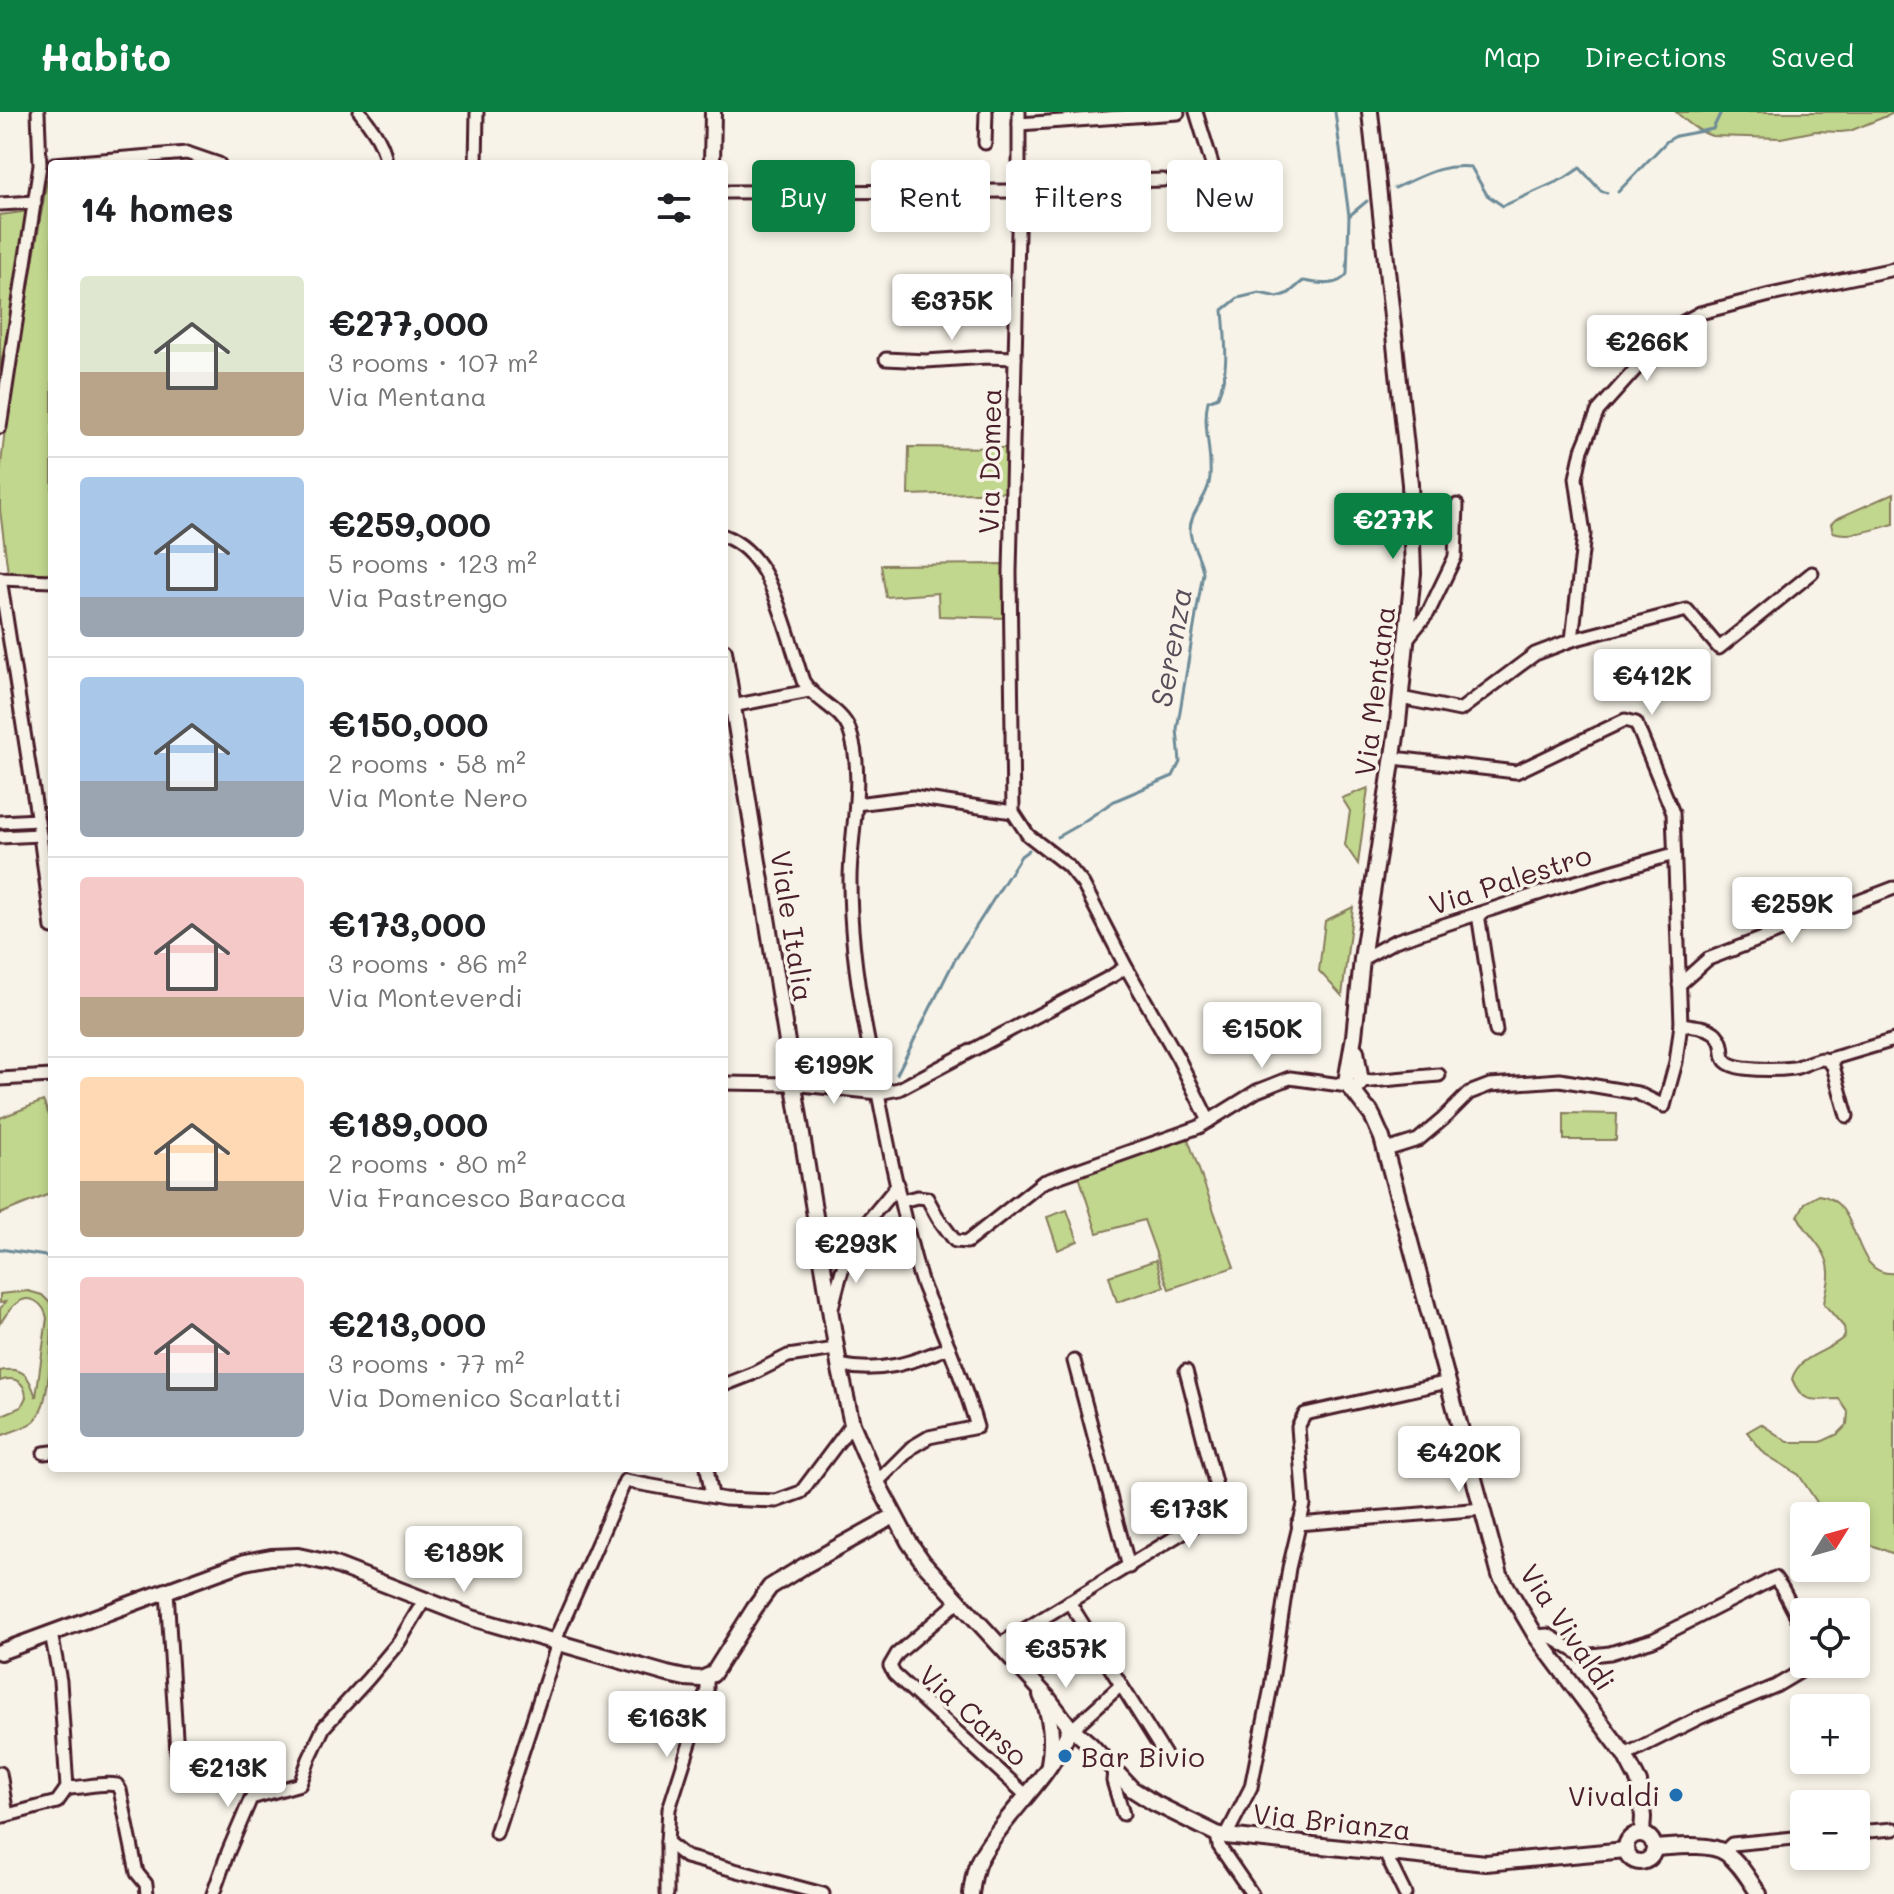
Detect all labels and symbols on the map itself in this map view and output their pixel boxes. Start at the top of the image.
pin: €375K [896,274,1008,342]
pin: €266K [1591,315,1703,383]
street label: Via Domea [970,388,1008,534]
pin: €277K [1337,493,1449,561]
water label: Serenza [1140,584,1200,710]
street label: Via Mentana [1346,604,1402,778]
pin: €412K [1596,649,1708,717]
street label: Via Palestro [1424,836,1596,922]
street label: Viale Italia [763,848,823,1004]
pin: €259K [1736,877,1848,945]
pin: €150K [1206,1002,1318,1070]
pin: €199K [778,1038,890,1106]
pin: €293K [800,1217,912,1285]
pin: €420K [1403,1426,1515,1494]
pin: €173K [1133,1482,1245,1550]
north arrow [1790,1502,1870,1582]
pin: €189K [408,1526,520,1594]
street label: Via Vivaldi [1512,1557,1624,1697]
pin: €357K [1010,1622,1122,1690]
street label: Via Carso [912,1657,1036,1773]
pin: €163K [611,1691,723,1759]
place label: Bar Bivio [1081,1738,1205,1774]
pin: €213K [172,1741,284,1809]
marker: Bar Bivio [1056,1747,1074,1765]
place label: Vivaldi [1568,1777,1660,1813]
marker: Vivaldi [1667,1786,1685,1804]
street label: Via Brianza [1251,1795,1413,1847]

